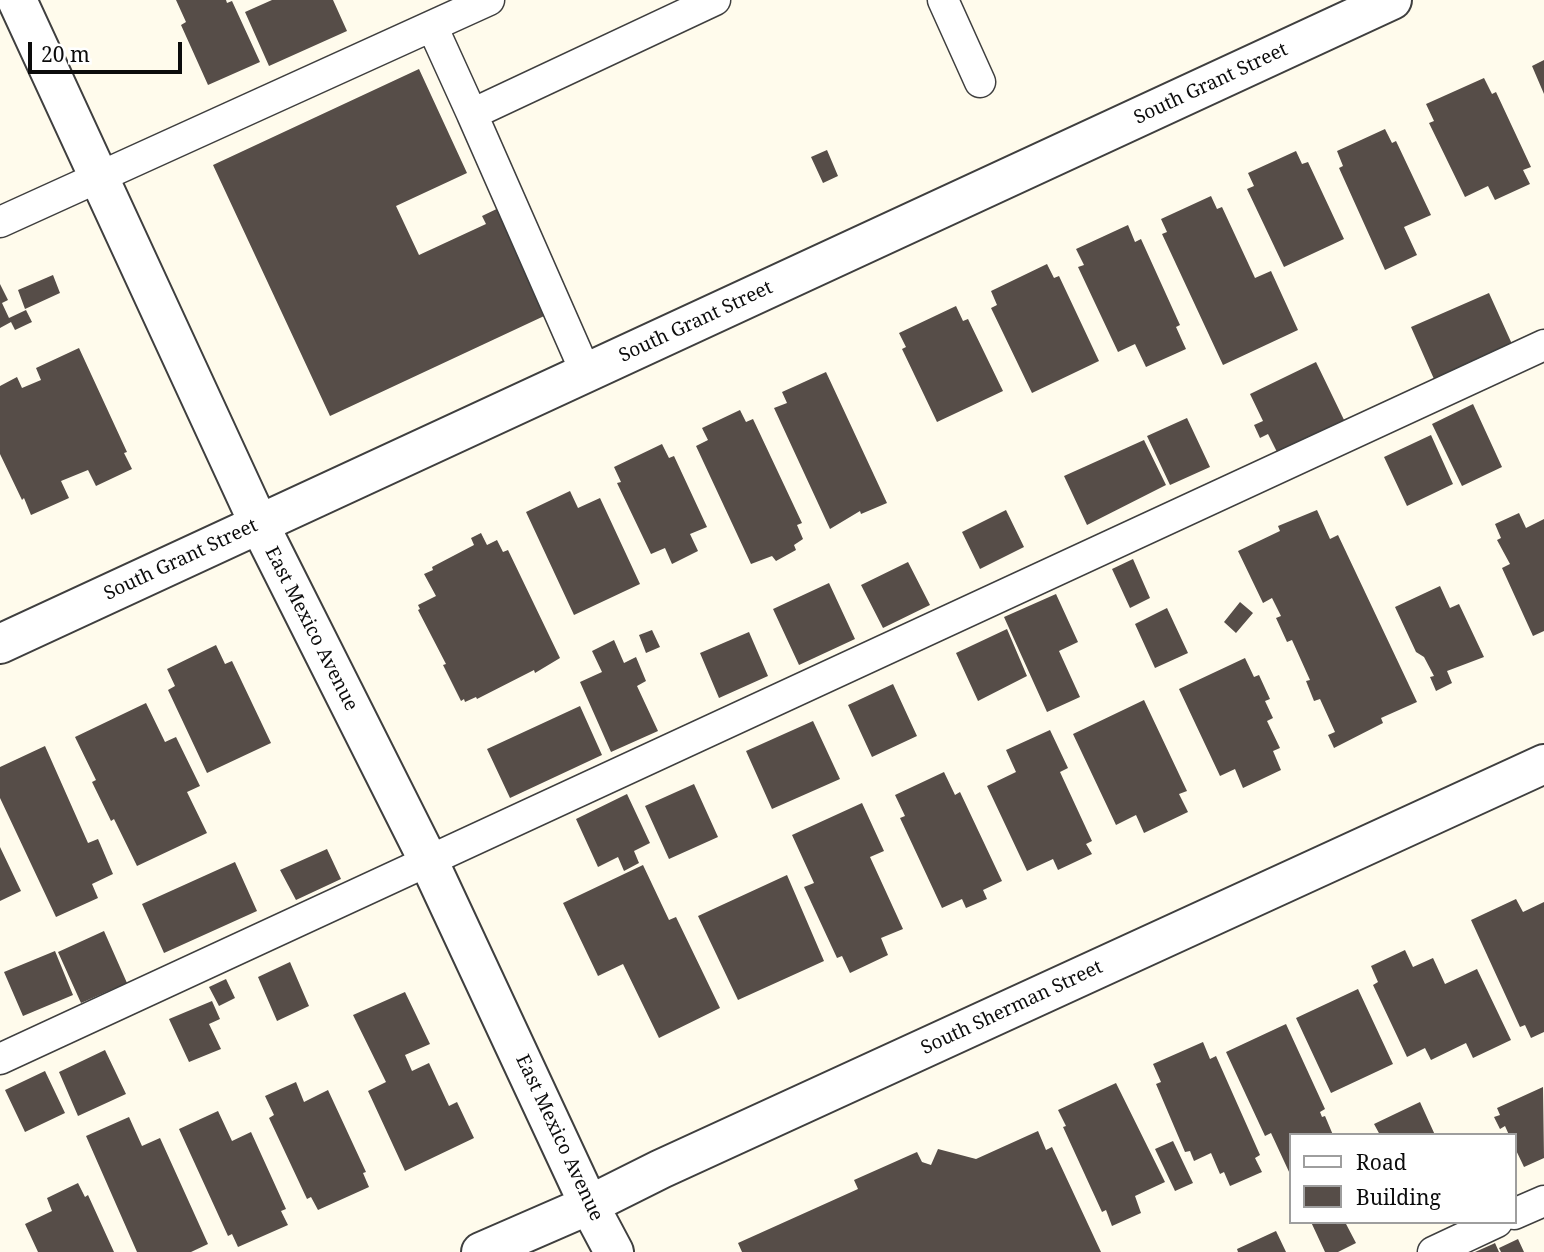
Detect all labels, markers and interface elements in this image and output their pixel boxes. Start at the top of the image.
scale bar [32,28,186,72]
street label: South Grant Street [1131,38,1291,130]
text: 20 m [41,40,90,68]
street label: South Grant Street [616,276,776,368]
street label: South Grant Street [101,514,261,606]
street label: East Mexico Avenue [260,543,362,715]
street label: South Sherman Street [918,956,1106,1060]
street label: East Mexico Avenue [510,1051,608,1225]
legend [1288,1133,1516,1224]
text: Road [1356,1148,1407,1176]
text: Building [1356,1183,1441,1211]

